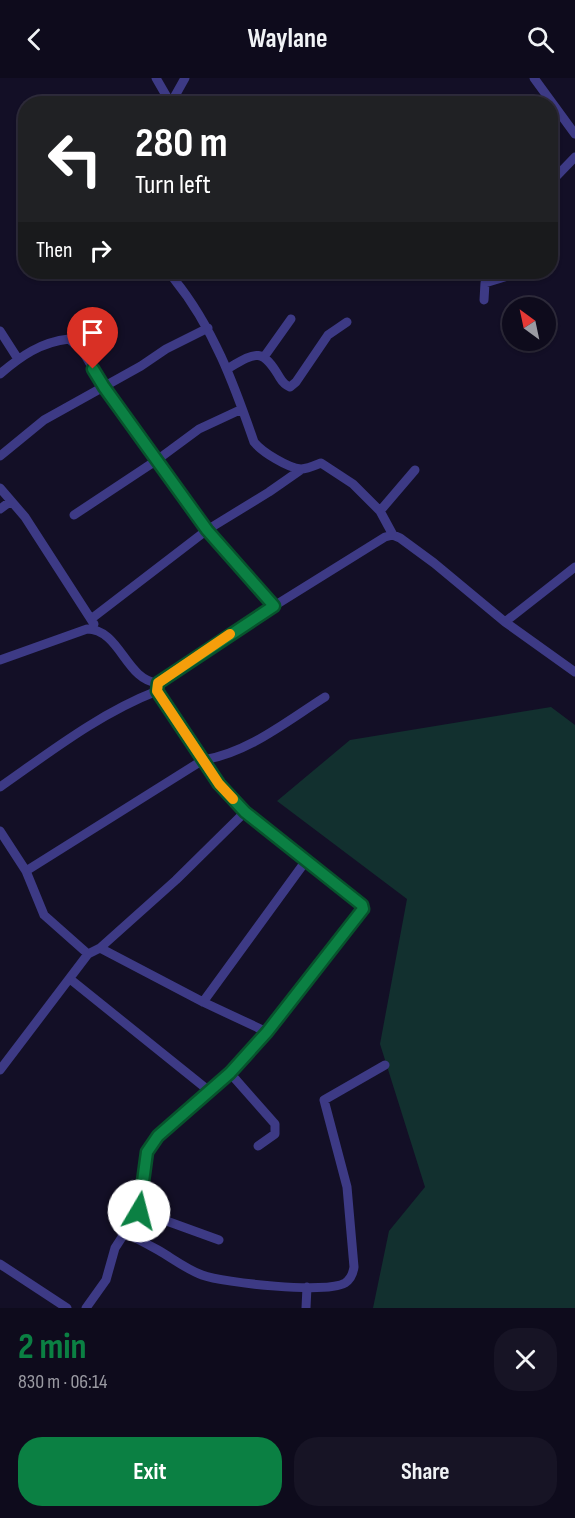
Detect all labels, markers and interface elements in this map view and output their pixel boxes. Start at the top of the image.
icon: back [18,23,51,56]
text: Waylane [247,23,328,55]
icon: search [524,23,557,56]
text: 280 m [135,118,228,169]
icon: left [36,120,114,198]
text: Turn left [135,169,211,201]
icon: right [84,234,117,267]
text: Then [36,237,72,264]
north arrow [502,297,556,351]
map controls [502,297,556,351]
pin [67,307,118,369]
icon: arrive [76,316,109,349]
position arrow [107,1179,171,1243]
text: 2 min [18,1326,87,1369]
button: close [494,1328,557,1391]
text: 830 m · 06:14 [18,1370,107,1394]
button: Exit [18,1437,282,1506]
button: Share [294,1437,557,1506]

